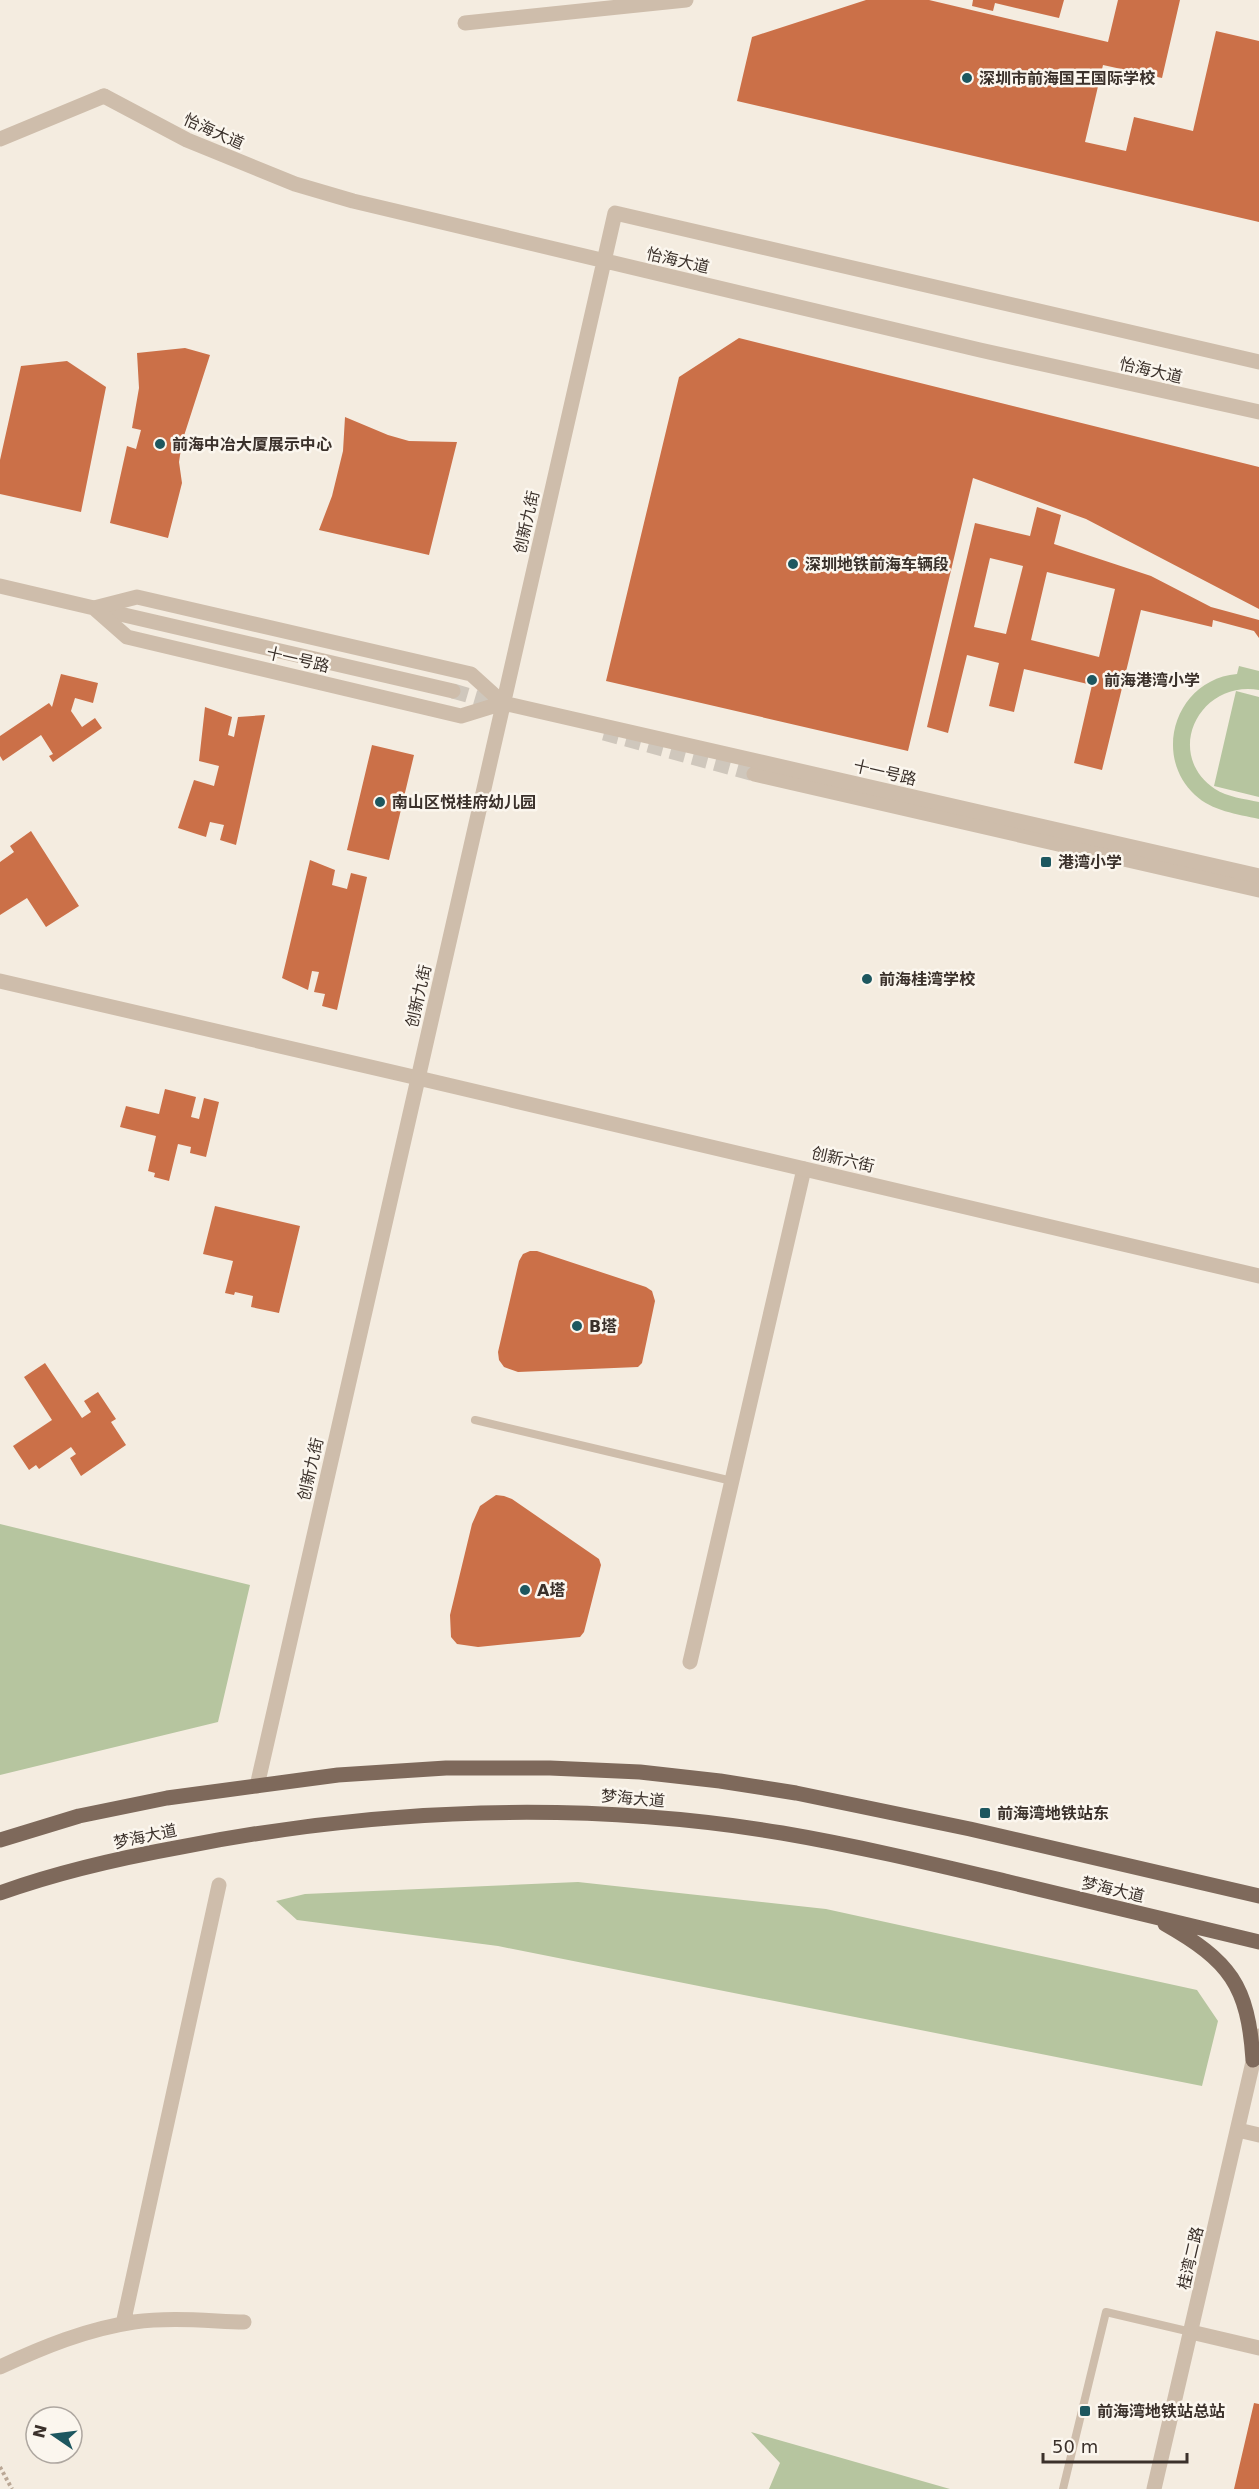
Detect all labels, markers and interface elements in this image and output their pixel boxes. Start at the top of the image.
place label: 深圳市前海国王国际学校 [979,69,1156,88]
marker: 深圳市前海国王国际学校 [960,71,974,85]
street label: 怡海大道 [181,110,247,153]
street label: 怡海大道 [645,244,711,277]
street label: 怡海大道 [1118,354,1184,387]
place label: 前海中冶大厦展示中心 [172,435,332,454]
marker: 前海中冶大厦展示中心 [153,437,167,451]
street label: 创新九街 [510,489,543,555]
place label: 深圳地铁前海车辆段 [805,555,949,574]
marker: 深圳地铁前海车辆段 [786,557,800,571]
street label: 十一号路 [265,643,331,676]
place label: 前海港湾小学 [1104,671,1200,690]
marker: 前海港湾小学 [1085,673,1099,687]
street label: 十一号路 [852,756,918,789]
place label: 南山区悦桂府幼儿园 [392,793,536,812]
marker: 南山区悦桂府幼儿园 [373,795,387,809]
place label: 港湾小学 [1058,853,1122,872]
marker: 港湾小学 [1039,855,1053,869]
street label: 创新九街 [402,963,435,1029]
place label: 前海桂湾学校 [879,970,976,989]
marker: 前海桂湾学校 [860,972,874,986]
street label: 创新六街 [810,1143,876,1176]
place label: B塔 [589,1317,617,1336]
marker: B塔 [570,1319,584,1333]
street label: 创新九街 [294,1436,327,1502]
place label: A塔 [537,1581,565,1600]
marker: A塔 [518,1583,532,1597]
street label: 梦海大道 [600,1786,666,1811]
place label: 前海湾地铁站东 [997,1804,1109,1823]
marker: 前海湾地铁站东 [978,1806,992,1820]
street label: 梦海大道 [112,1821,178,1852]
street label: 梦海大道 [1080,1873,1146,1906]
street label: 桂湾二路 [1174,2225,1207,2291]
place label: 前海湾地铁站总站 [1097,2402,1225,2421]
marker: 前海湾地铁站总站 [1078,2404,1092,2418]
north arrow [24,2405,84,2465]
text: N [29,2423,51,2440]
scale bar [1043,2426,1187,2464]
text: 50 m [1052,2436,1098,2457]

